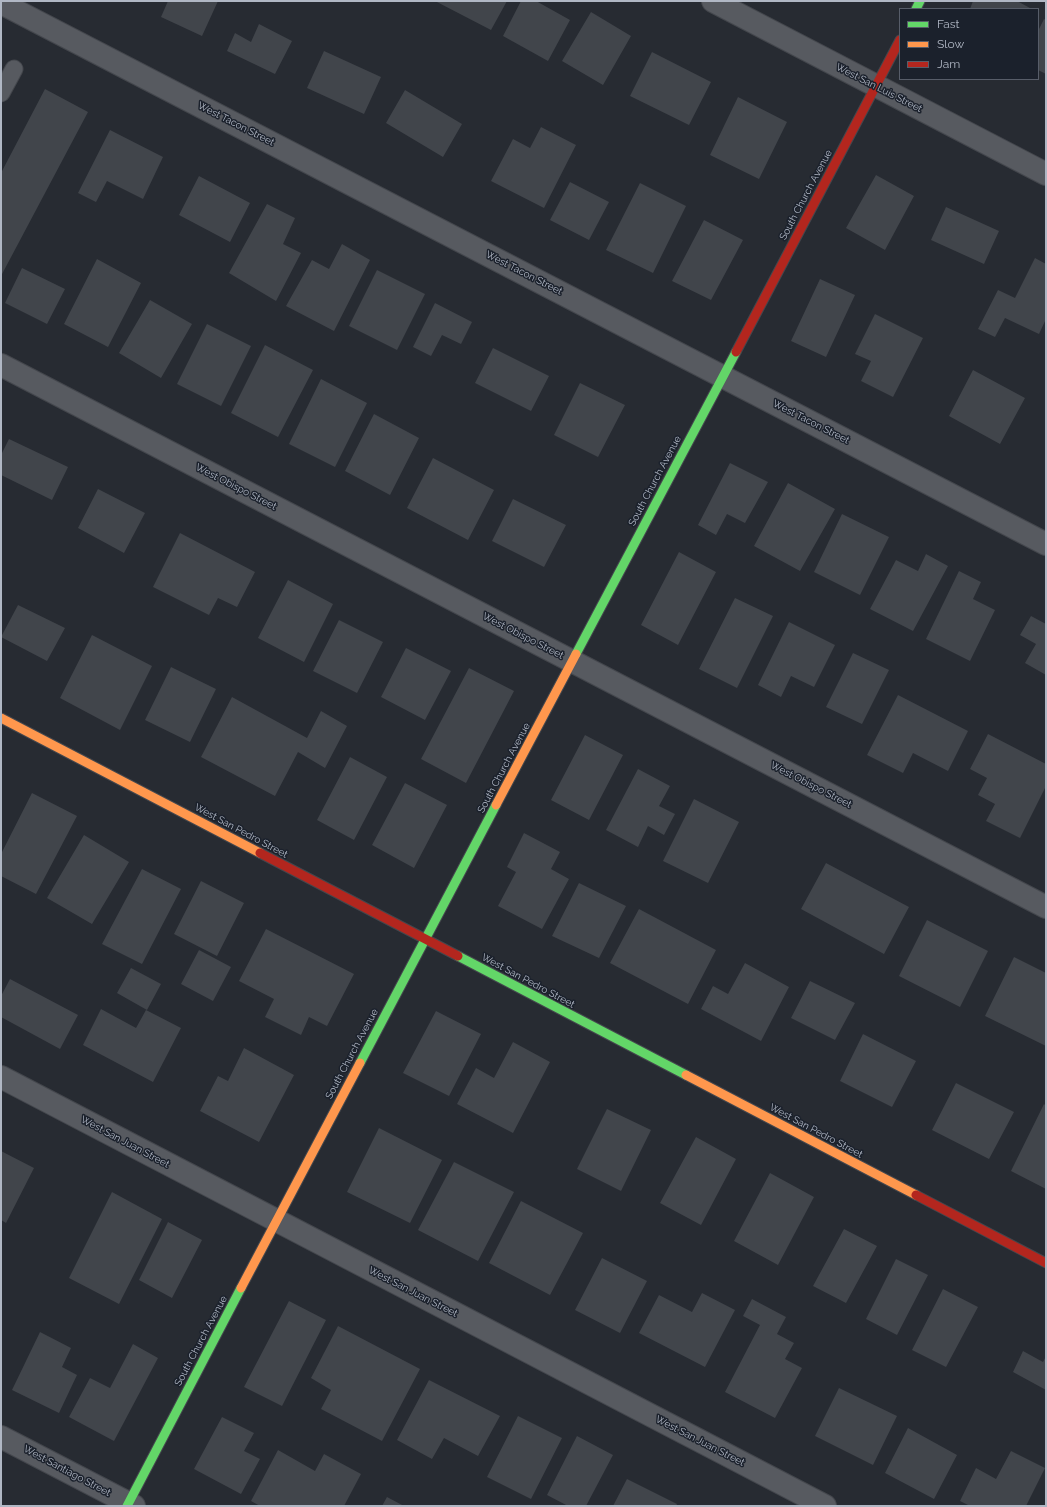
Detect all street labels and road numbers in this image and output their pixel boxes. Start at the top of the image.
street label: West San Luis Street [834,61,924,115]
street label: West Tacon Street [196,99,276,149]
street label: South Church Avenue [777,148,835,242]
street label: West Tacon Street [484,248,564,298]
street label: West Tacon Street [771,397,851,447]
street label: South Church Avenue [626,434,684,528]
street label: West Obispo Street [193,461,279,513]
street label: West Obispo Street [480,610,566,662]
street label: South Church Avenue [475,721,533,815]
street label: West Obispo Street [768,759,854,811]
street label: West San Pedro Street [192,801,290,861]
street label: West San Pedro Street [479,951,577,1011]
street label: South Church Avenue [323,1007,381,1101]
street label: West San Pedro Street [767,1101,865,1161]
street label: West San Juan Street [79,1114,171,1170]
street label: West San Juan Street [366,1264,460,1320]
street label: South Church Avenue [172,1294,230,1388]
street label: West San Juan Street [653,1413,747,1469]
street label: West Santiago Street [21,1443,113,1499]

